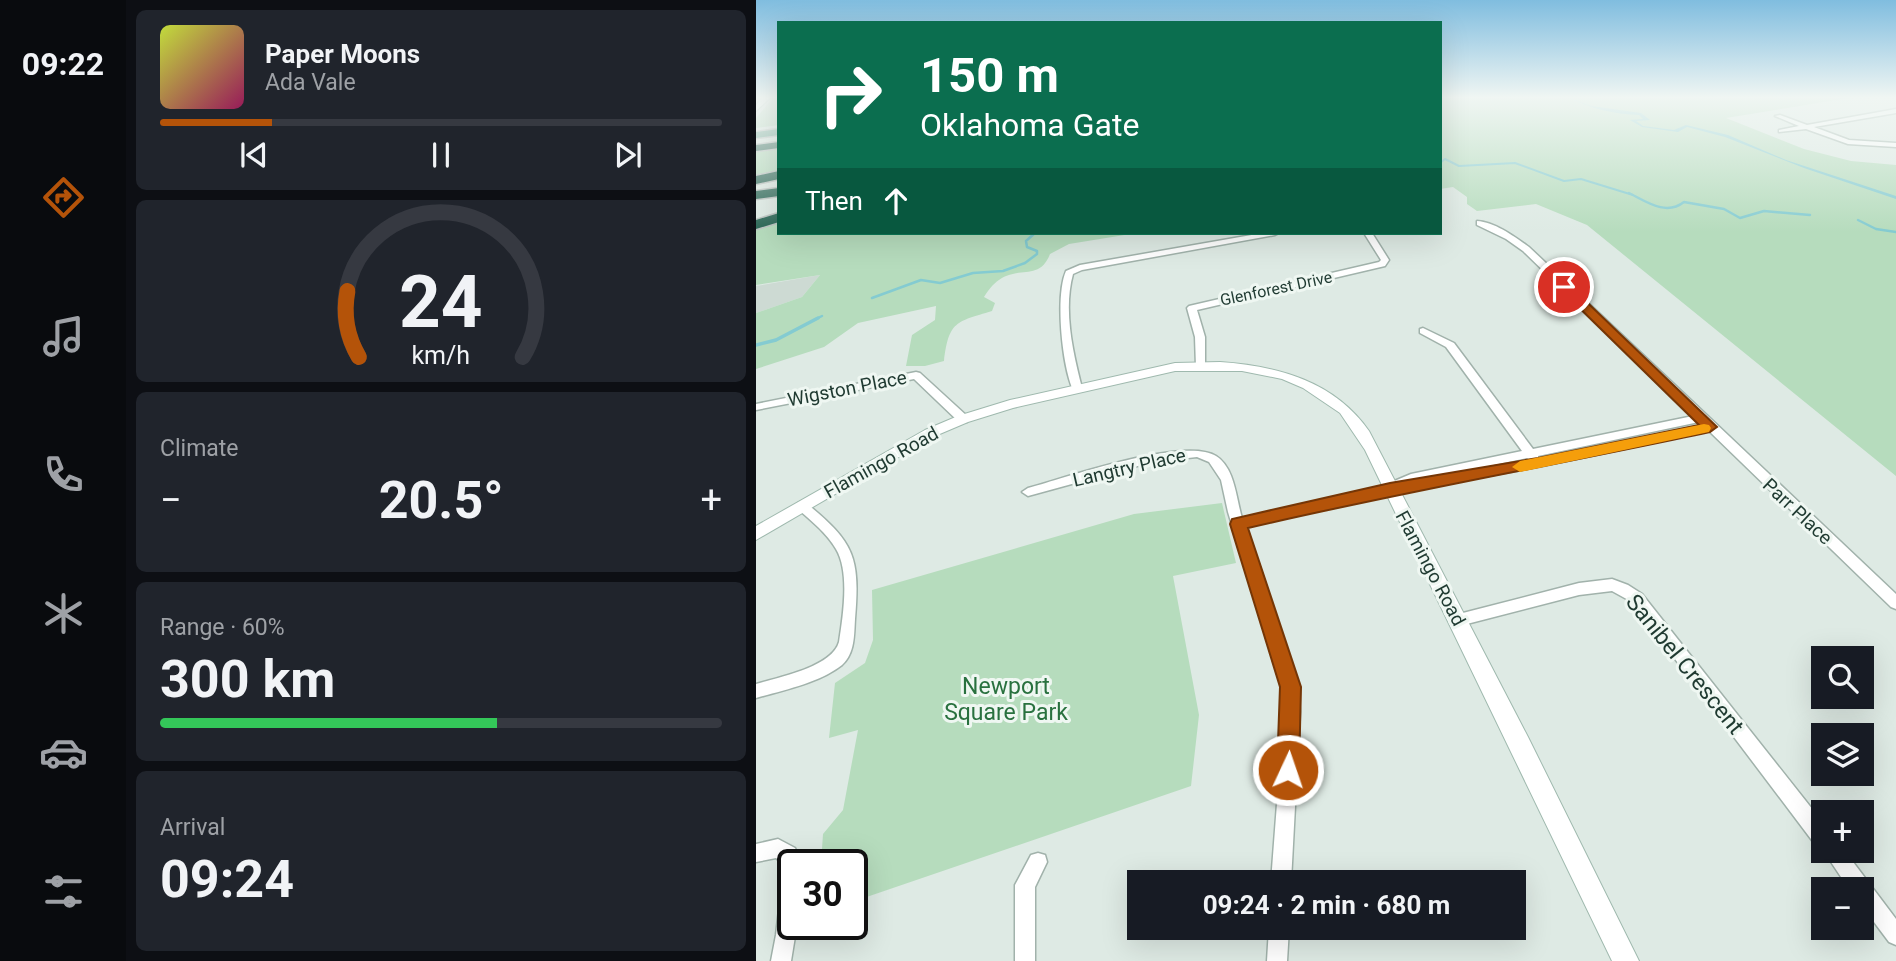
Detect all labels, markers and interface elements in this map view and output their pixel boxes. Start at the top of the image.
text: Paper Moons [265,39,420,69]
text: 09:22 [22,45,104,83]
text: 150 m [920,47,1059,104]
icon: right [805,49,896,140]
text: Ada Vale [265,69,356,96]
text: Oklahoma Gate [920,106,1139,144]
icon: previous [235,136,273,174]
icon: pause [422,136,460,174]
icon: next [609,136,647,174]
icon: directions [39,173,88,222]
icon: ahead [877,182,915,220]
text: Then [805,186,863,216]
pin [1534,257,1594,317]
text: 24 [399,259,483,345]
street label: Glenforest Drive [1218,267,1334,310]
icon: arrive [1545,268,1583,306]
icon: music [39,312,88,361]
text: km/h [412,341,470,370]
street label: Wigston Place [786,366,909,411]
street label: Flamingo Road [820,422,942,503]
text: Climate [160,435,239,462]
street label: Langtry Place [1070,443,1188,492]
icon: phone [39,450,88,499]
text: 20.5° [379,470,504,531]
street label: Parr Place [1758,473,1837,549]
text: − [160,478,182,522]
text: + [700,478,722,522]
street label: Flamingo Road [1391,507,1471,630]
icon: climate [39,589,88,638]
street label: Sanibel Crescent [1620,589,1749,740]
text: Range · 60% [160,614,285,641]
map controls [1811,646,1874,940]
button: search [1811,646,1874,709]
text: 300 km [160,649,335,710]
park label: Newport Square Park [944,673,1068,726]
button: layers [1811,723,1874,786]
icon: car [39,728,88,777]
position arrow [1251,733,1325,807]
button: + [1811,800,1874,863]
text: Arrival [160,814,225,841]
text: 09:24 [160,849,294,910]
speed limit sign: 30 [777,849,868,940]
icon: filters [39,867,88,916]
button: − [1811,877,1874,940]
text: 09:24 · 2 min · 680 m [1203,890,1450,920]

